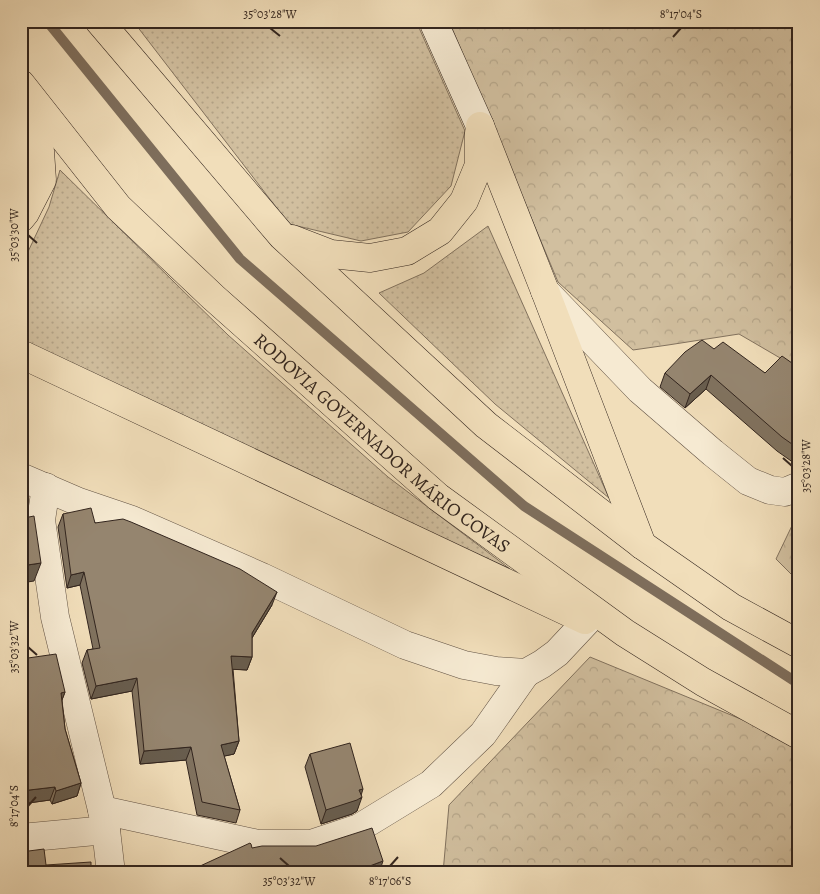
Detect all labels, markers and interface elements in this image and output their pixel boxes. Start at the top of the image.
text: 35°03'28"W [243,6,298,22]
text: 8°17'04"S [660,6,702,22]
text: 35°03'30"W [6,207,22,262]
street label: RODOVIA GOVERNADOR MÁRIO COVAS [248,327,515,559]
text: 35°03'28"W [798,438,814,493]
text: 35°03'32"W [6,620,22,673]
text: 8°17'04"S [6,785,22,827]
text: 35°03'32"W [263,873,316,889]
text: 8°17'06"S [369,873,411,889]

